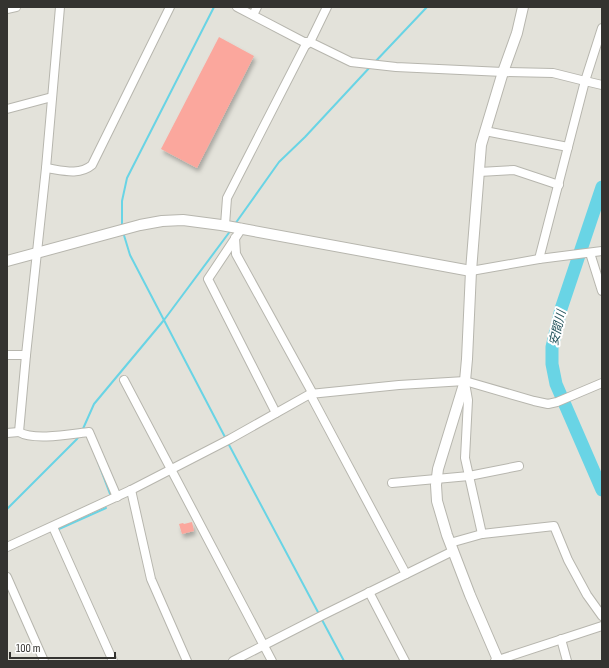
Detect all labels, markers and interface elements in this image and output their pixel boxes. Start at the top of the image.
water label: 安間川 [547,307,570,347]
scale bar [10,634,115,660]
text: 100 m [16,641,41,656]

